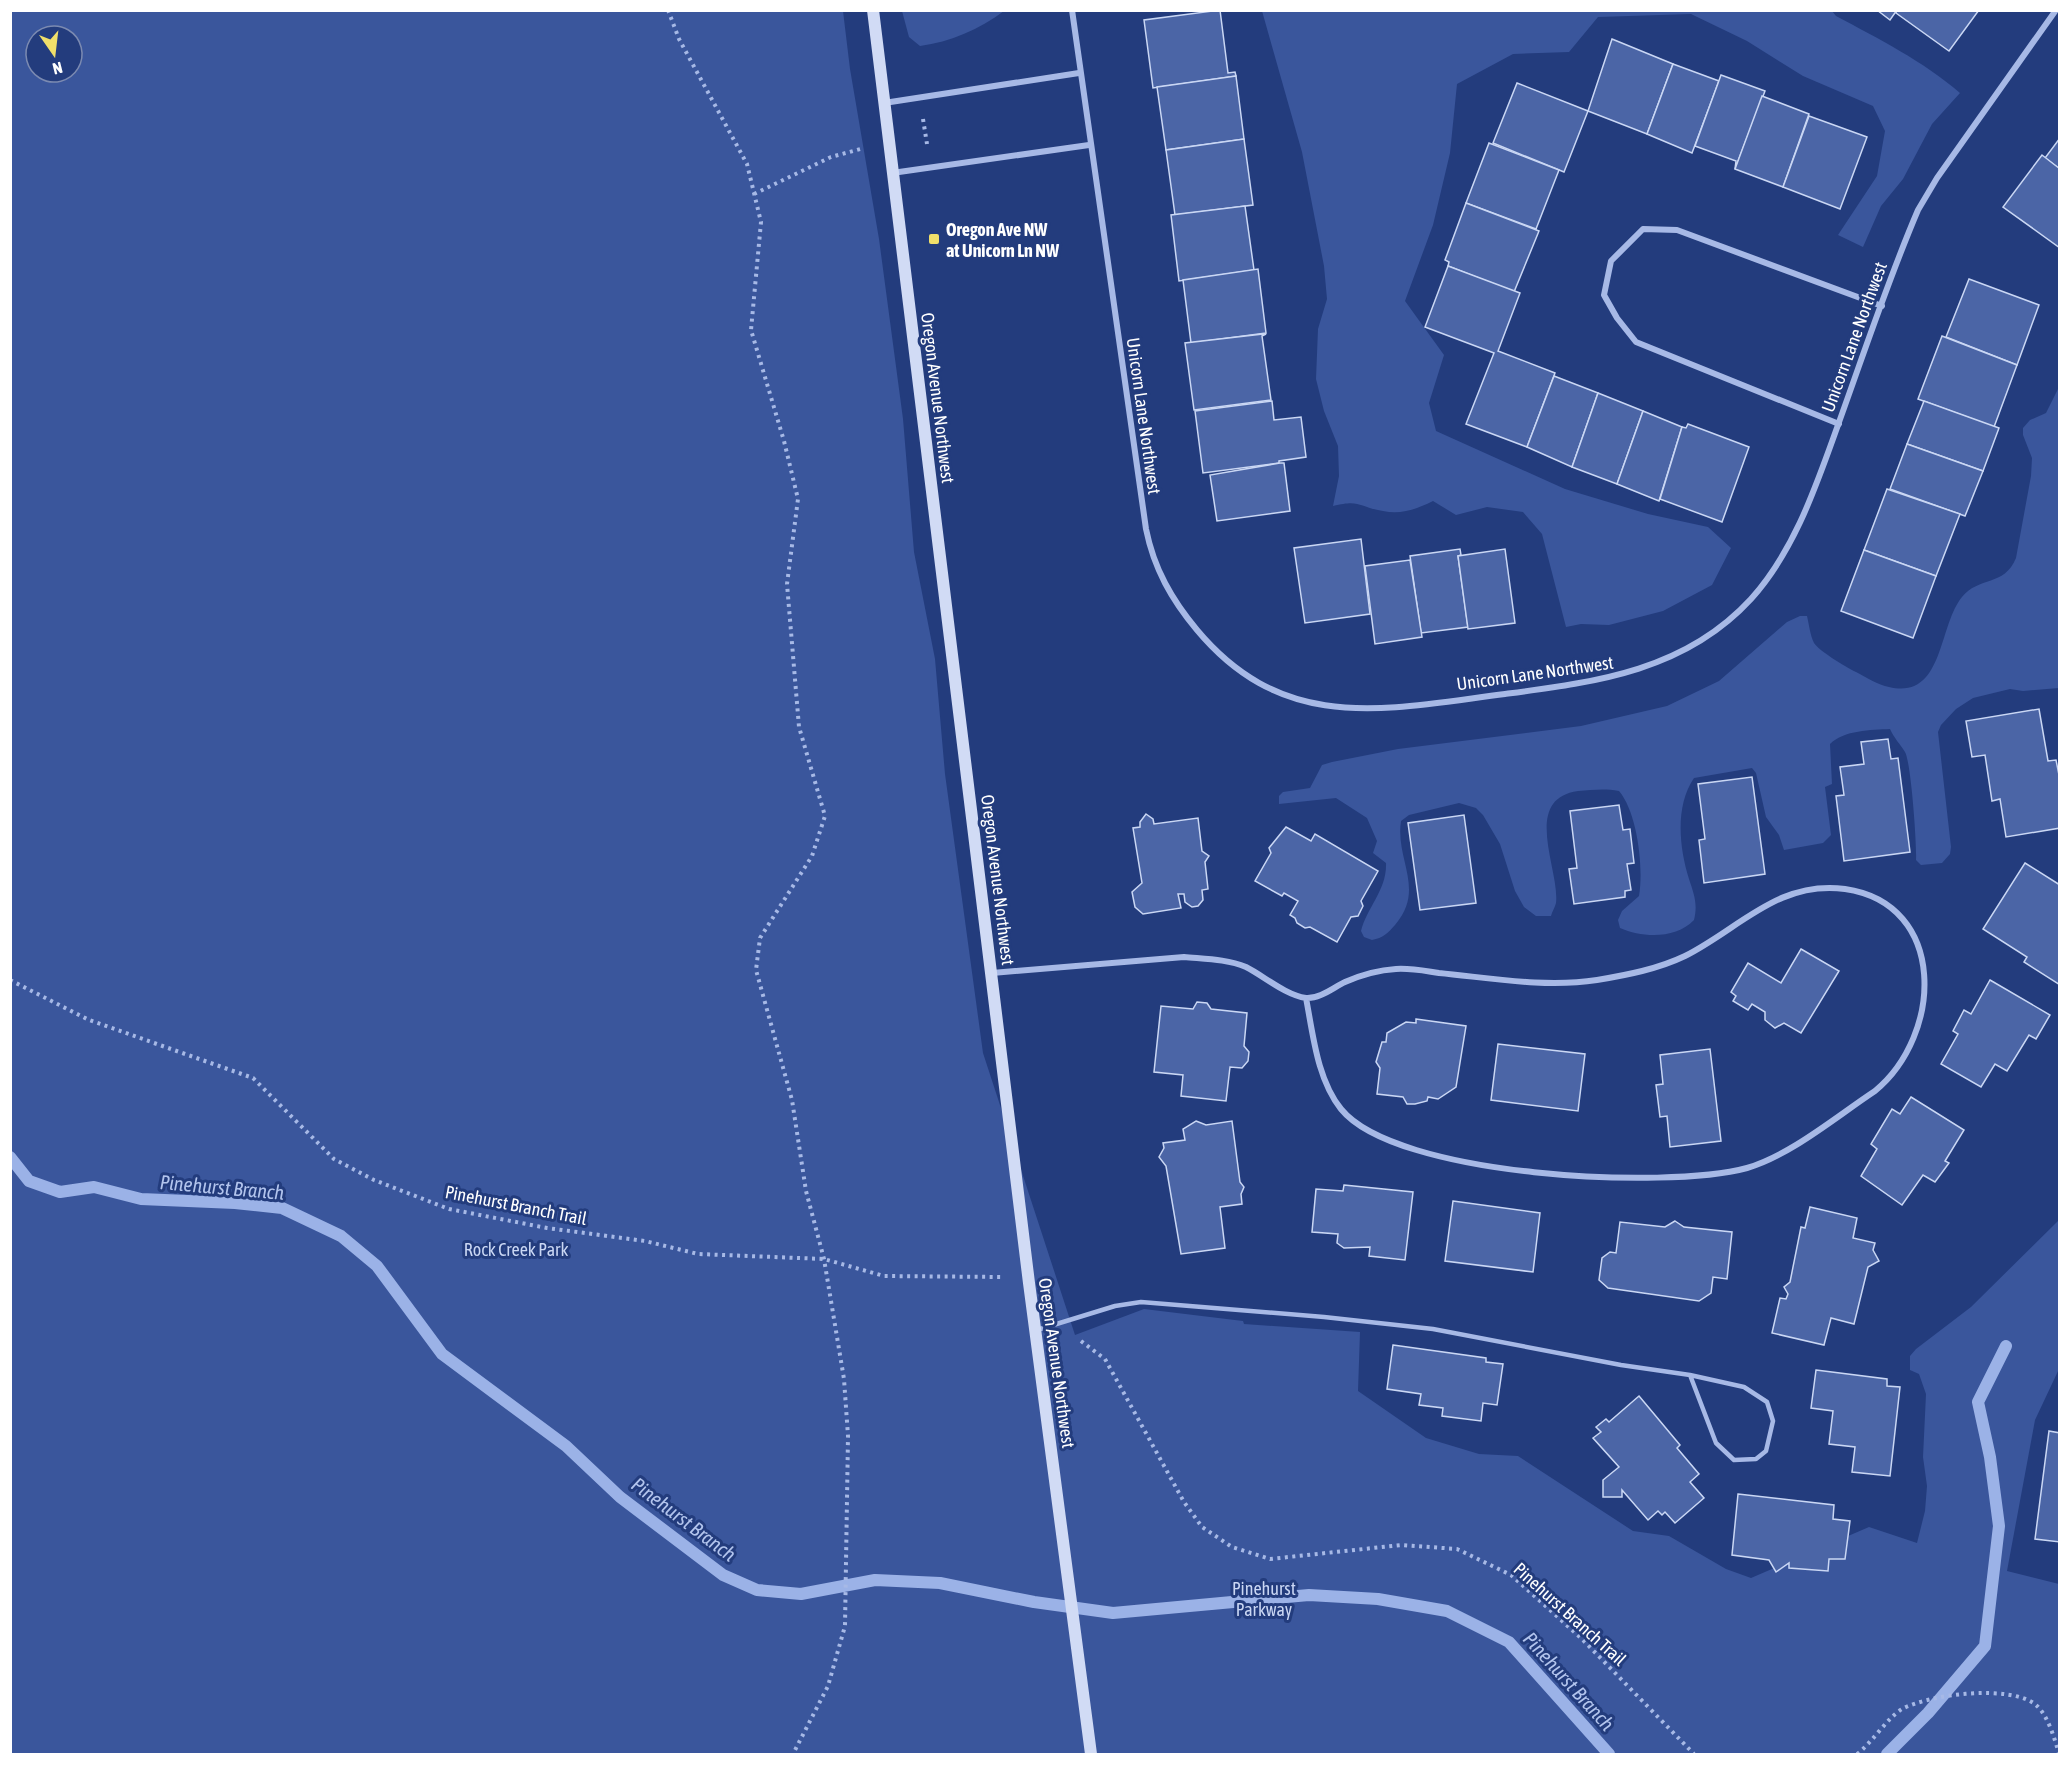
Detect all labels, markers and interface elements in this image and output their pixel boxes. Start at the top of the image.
north arrow [24,24,84,84]
text: N [51,59,64,78]
place label: Oregon Ave NW at Unicorn Ln NW [946,219,1060,261]
marker: Oregon Ave NW at Unicorn Ln NW [927,232,941,246]
street label: Unicorn Lane Northwest [1817,259,1891,415]
street label: Oregon Avenue Northwest [917,311,959,485]
street label: Unicorn Lane Northwest [1123,336,1165,496]
street label: Unicorn Lane Northwest [1455,652,1615,694]
street label: Oregon Avenue Northwest [977,793,1019,967]
water label: Pinehurst Branch [159,1170,285,1204]
street label: Pinehurst Branch Trail [443,1181,589,1229]
park label: Rock Creek Park [464,1239,568,1260]
street label: Oregon Avenue Northwest [1035,1277,1079,1449]
water label: Pinehurst Branch [627,1472,741,1566]
street label: Pinehurst Branch Trail [1510,1558,1631,1670]
park label: Pinehurst Parkway [1232,1578,1296,1620]
water label: Pinehurst Branch [1519,1627,1619,1735]

